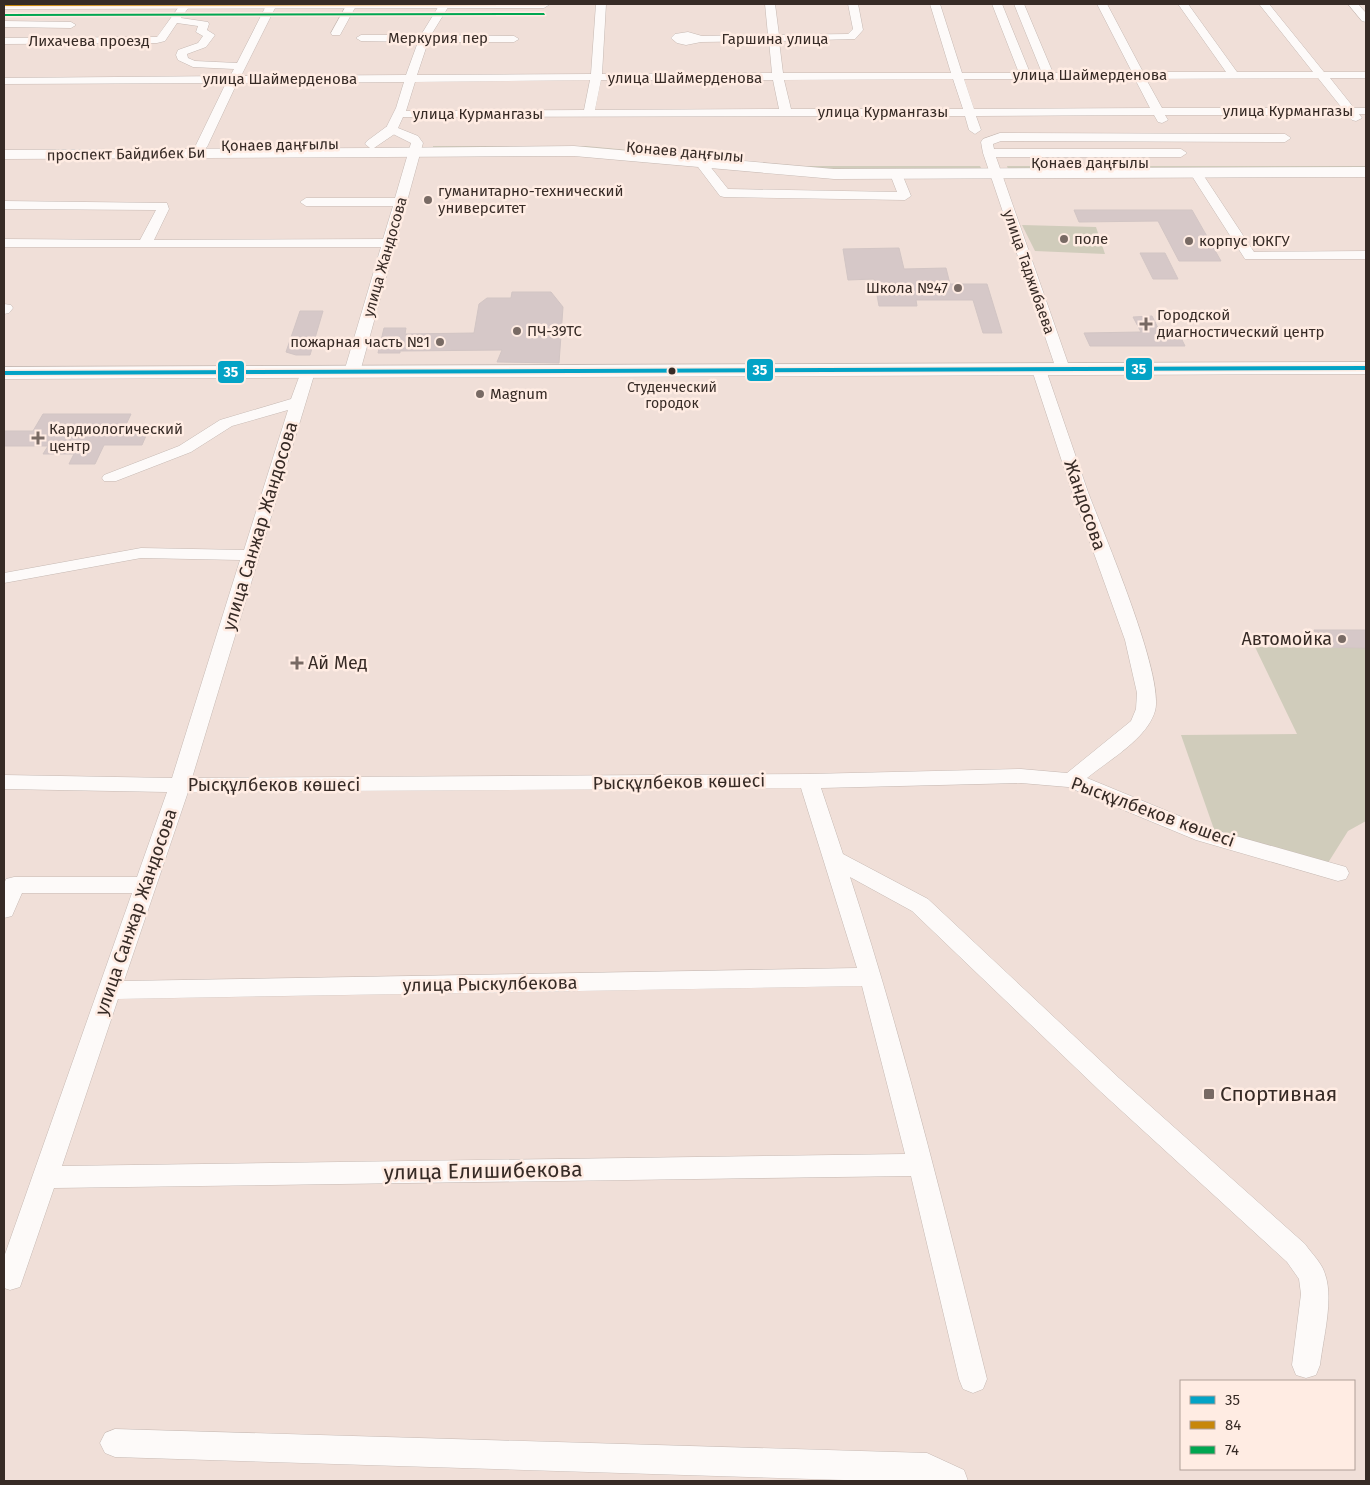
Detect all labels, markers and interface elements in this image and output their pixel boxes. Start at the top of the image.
street label: Меркурия пер [388,29,488,47]
street label: Гаршина улица [722,30,828,48]
street label: Лихачева проезд [28,32,150,50]
street label: улица Шаймерденова [1013,66,1167,84]
street label: улица Шаймерденова [608,69,762,87]
street label: улица Шаймерденова [203,70,357,88]
street label: улица Курмангазы [1223,102,1353,120]
street label: улица Курмангазы [818,103,948,121]
street label: улица Курмангазы [413,105,543,123]
street label: Қонаев даңғылы [221,135,339,155]
street label: Қонаев даңғылы [625,138,745,166]
street label: проспект Байдибек Би [46,144,206,164]
street label: Қонаев даңғылы [1031,154,1149,172]
place label: гуманитарно-технический университет [438,182,624,217]
marker: гуманитарно-технический университет [422,194,434,206]
street label: улица Жандосова [359,195,411,319]
street label: улица Таджибаева [999,207,1059,337]
place label: поле [1074,230,1108,248]
place label: корпус ЮКГУ [1199,232,1291,250]
marker: поле [1058,233,1070,245]
marker: корпус ЮКГУ [1183,235,1195,247]
place label: Школа №47 [866,279,948,297]
marker: Школа №47 [952,282,964,294]
place label: Городской диагностический центр [1157,306,1324,341]
marker: Городской диагностический центр [1139,317,1153,331]
place label: ПЧ-39ТС [527,322,583,340]
marker: ПЧ-39ТС [511,325,523,337]
place label: пожарная часть №1 [290,333,430,351]
marker: пожарная часть №1 [434,336,446,348]
line badge: 35 [1125,357,1153,381]
line badge: 35 [746,358,774,382]
line badge: 35 [217,360,245,384]
text: 35 [1131,361,1147,378]
text: 35 [752,362,768,379]
text: 35 [223,364,239,381]
marker: Студенческий городок [667,366,677,376]
place label: Студенческий городок [627,379,717,412]
place label: Magnum [490,385,548,403]
marker: Magnum [474,388,486,400]
street label: улица Санжар Жандосова [218,419,302,633]
place label: Кардиологический центр [49,420,183,455]
marker: Кардиологический центр [31,431,45,445]
street label: Жандосова [1059,457,1111,553]
place label: Автомойка [1241,628,1332,650]
marker: Автомойка [1336,633,1348,645]
place label: Ай Мед [308,652,368,674]
marker: Ай Мед [290,656,304,670]
street label: Рысқұлбеков көшесі [593,769,765,795]
street label: Рысқұлбеков көшесі [1068,772,1238,852]
street label: Рысқұлбеков көшесі [188,774,360,796]
street label: улица Санжар Жандосова [90,806,182,1018]
street label: улица Рыскулбекова [402,971,578,997]
place label: Спортивная [1220,1081,1337,1107]
marker: Спортивная [1202,1087,1216,1101]
street label: улица Елишибекова [383,1156,583,1186]
legend [1180,1380,1355,1470]
text: 35 [1225,1391,1240,1409]
text: 84 [1225,1416,1241,1434]
text: 74 [1225,1441,1239,1459]

